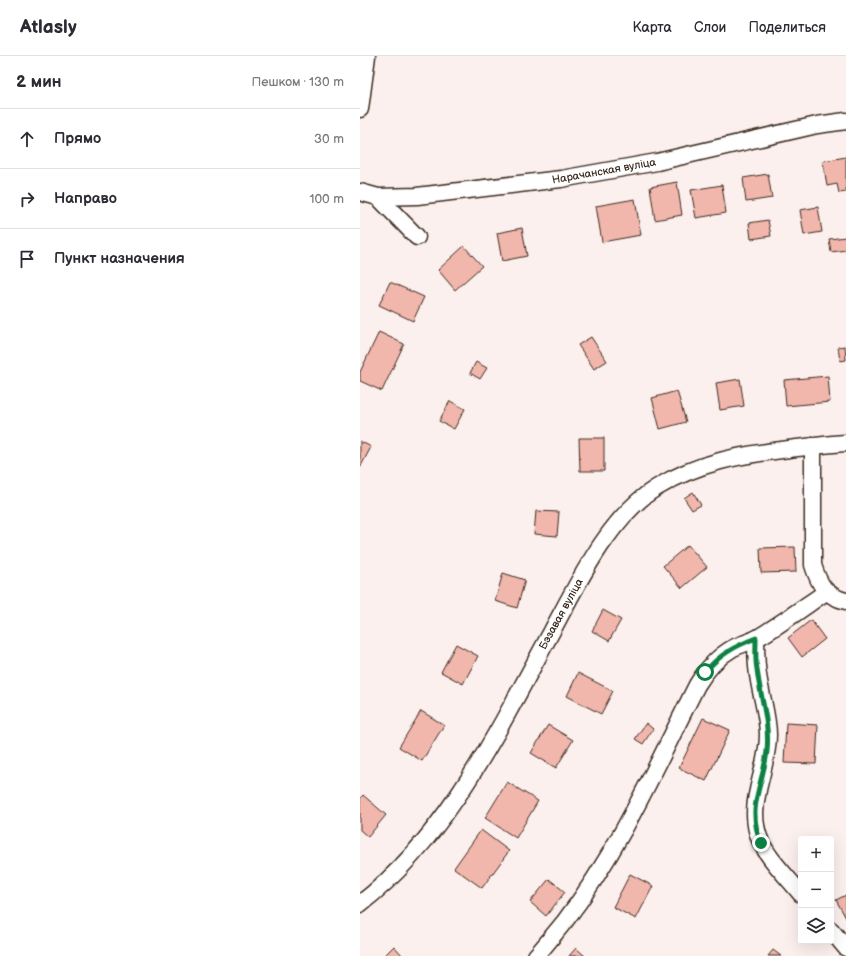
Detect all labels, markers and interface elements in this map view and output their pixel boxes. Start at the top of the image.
text: Atlasly [20,16,77,39]
text: Карта [632,19,672,36]
text: Слои [694,19,726,36]
text: Поделиться [748,19,826,36]
text: 2 мин [16,72,62,92]
text: Пешком · 130 m [252,74,344,90]
icon: ahead [16,128,38,150]
text: Прямо [54,129,101,148]
text: 30 m [314,131,344,147]
street label: Нарачанская вуліца [551,155,657,187]
icon: right [16,188,38,210]
text: Направо [54,189,117,208]
text: 100 m [309,191,344,207]
icon: arrive [16,248,38,270]
text: Пункт назначения [54,249,185,268]
street label: Бэзавая вуліца [536,576,586,652]
route start [696,663,714,681]
route end [752,834,770,852]
map controls [798,836,834,944]
button: + [798,836,834,872]
button: − [798,872,834,908]
button: layers [798,908,834,944]

